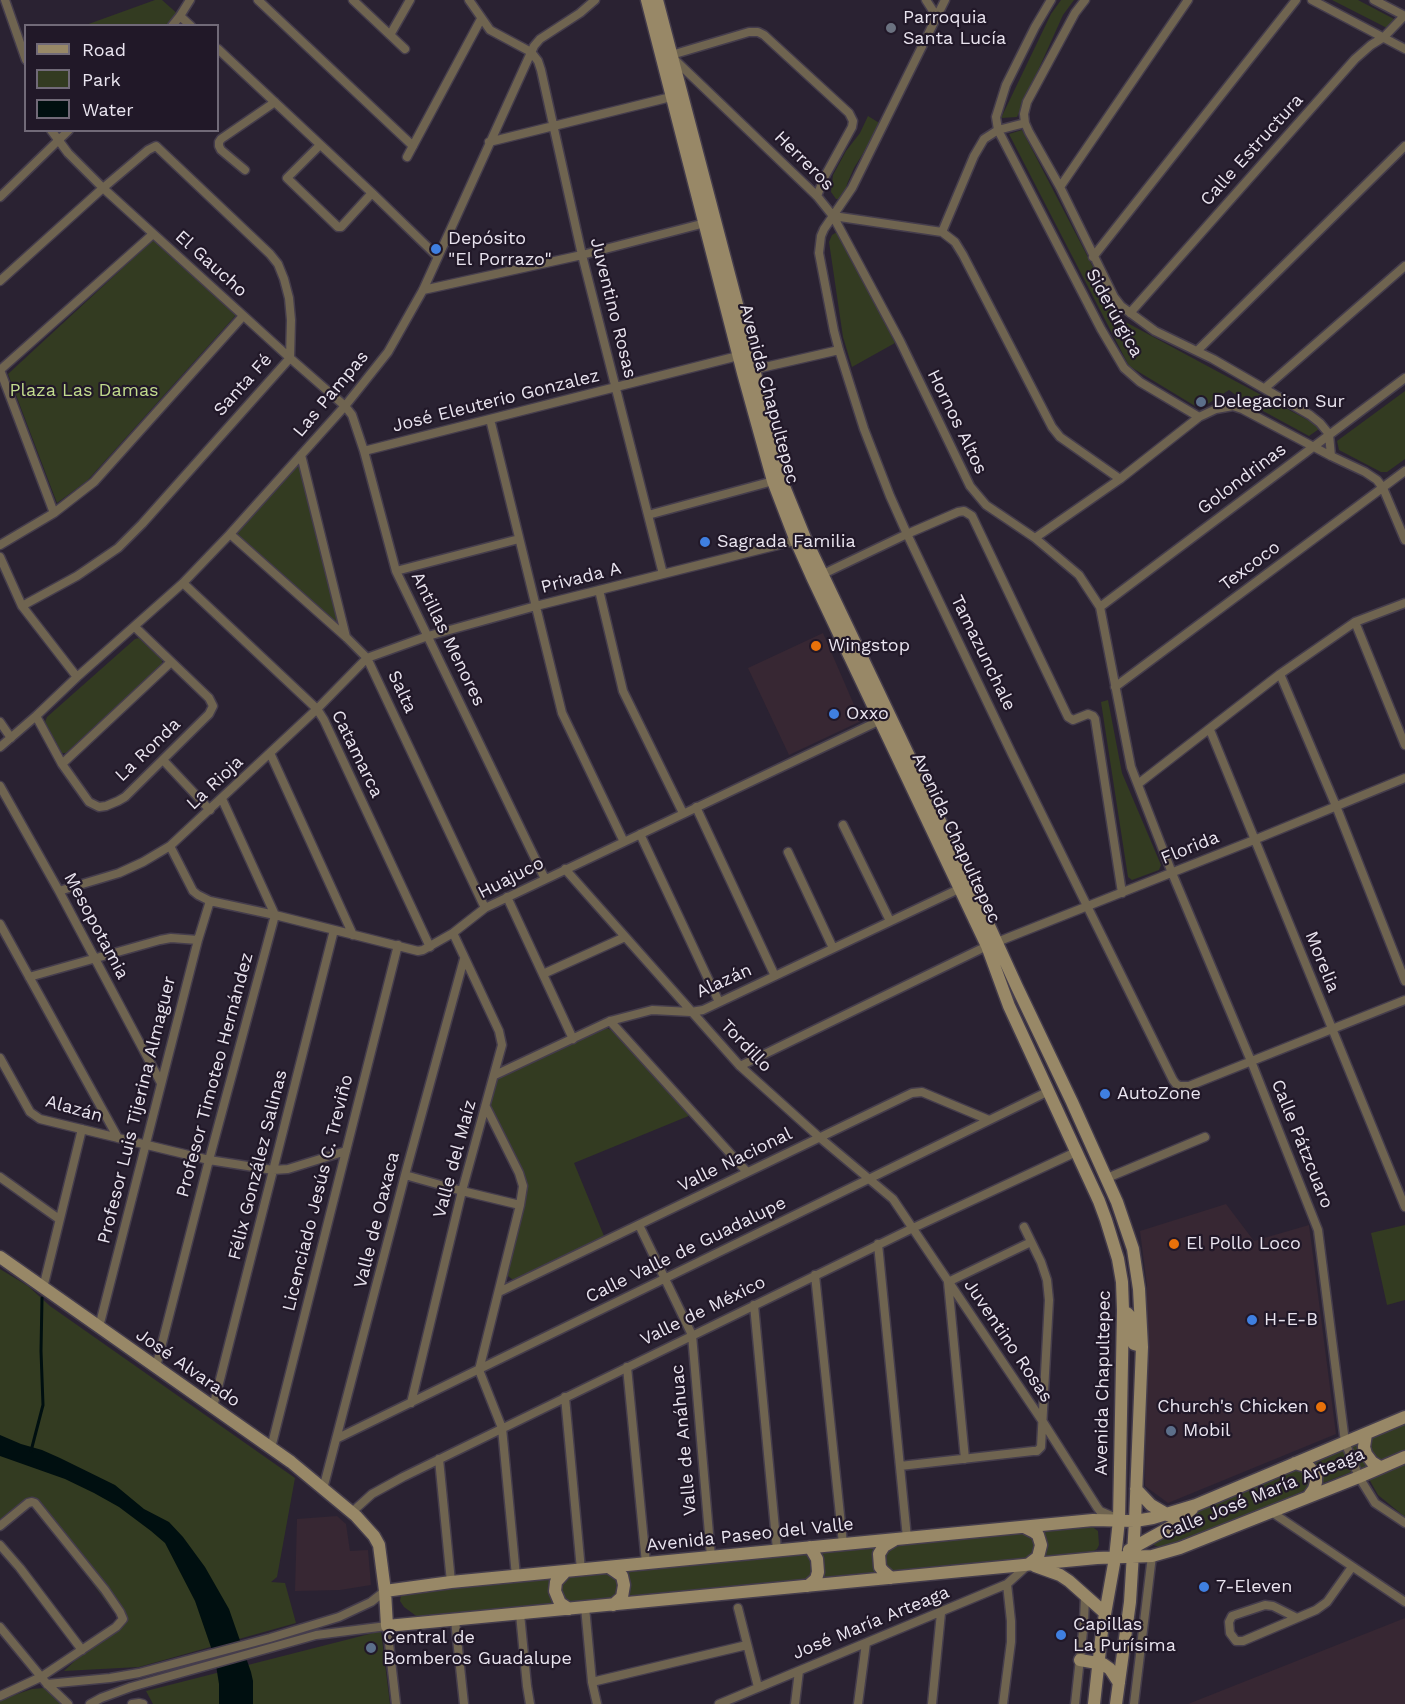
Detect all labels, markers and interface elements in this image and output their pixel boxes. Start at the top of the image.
place label: Parroquia Santa Lucía [903,7,1006,50]
marker: Parroquia Santa Lucía [884,21,898,35]
legend [24,24,219,132]
text: Road [82,39,126,60]
text: Park [82,69,121,90]
street label: Calle Estructura [1196,90,1308,210]
text: Water [82,99,134,120]
street label: Herreros [770,127,838,195]
street label: El Gaucho [171,226,251,302]
place label: Depósito "El Porrazo" [448,228,552,270]
street label: Juventino Rosas [585,236,641,380]
marker: Depósito "El Porrazo" [429,242,443,256]
street label: Siderúrgica [1081,265,1147,361]
street label: Avenida Chapultepec [735,302,803,486]
street label: Las Pampas [289,347,373,441]
street label: Santa Fé [209,349,277,421]
street label: José Eleuterio Gonzalez [390,365,602,437]
street label: Hornos Altos [922,366,992,478]
park label: Plaza Las Damas [9,380,159,402]
place label: Delegacion Sur [1213,391,1345,413]
marker: Delegacion Sur [1194,395,1208,409]
street label: Golondrinas [1193,439,1291,519]
place label: Sagrada Familia [717,531,856,553]
marker: Sagrada Familia [698,535,712,549]
street label: Texcoco [1216,536,1284,596]
street label: Privada A [539,558,623,598]
street label: Antillas Menores [406,568,490,710]
street label: Tamazunchale [946,592,1020,714]
place label: Wingstop [828,635,910,657]
marker: Wingstop [809,639,823,653]
street label: Salta [383,667,421,717]
place label: Oxxo [846,703,889,725]
street label: Catamarca [327,707,387,801]
marker: Oxxo [827,707,841,721]
street label: La Ronda [111,714,185,786]
street label: Avenida Chapultepec [907,749,1005,927]
street label: La Rioja [182,751,248,815]
street label: Florida [1158,827,1222,869]
street label: Huajuco [474,852,548,904]
street label: Mesopotamia [59,869,133,983]
street label: Morelia [1300,928,1344,996]
street label: Profesor Timoteo Hernández [172,950,258,1200]
street label: Alazán [693,959,755,1003]
street label: Profesor Luis Tijerina Almaguer [93,974,181,1246]
street label: Tordillo [716,1015,776,1077]
street label: Félix González Salinas [224,1068,292,1262]
street label: Licenciado Jesús C. Treviño [278,1072,358,1314]
street label: Calle Pátzcuaro [1266,1076,1338,1212]
place label: AutoZone [1117,1083,1201,1105]
marker: AutoZone [1098,1087,1112,1101]
street label: Alazán [43,1091,105,1127]
street label: Valle del Maíz [429,1098,481,1220]
street label: Valle Nacional [674,1123,796,1197]
street label: Valle de Oaxaca [350,1150,404,1290]
street label: Calle Valle de Guadalupe [582,1192,790,1308]
place label: El Pollo Loco [1186,1233,1301,1255]
marker: El Pollo Loco [1167,1237,1181,1251]
street label: Valle de México [637,1271,769,1351]
street label: Juventino Rosas [959,1275,1057,1407]
street label: Avenida Chapultepec [1091,1290,1115,1476]
place label: H-E-B [1264,1309,1318,1331]
marker: H-E-B [1245,1313,1259,1327]
street label: José Alvarado [132,1324,244,1412]
street label: Valle de Anáhuac [667,1363,701,1517]
place label: Church's Chicken [1157,1396,1309,1418]
marker: Church's Chicken [1314,1400,1328,1414]
place label: Mobil [1183,1420,1231,1442]
marker: Mobil [1164,1424,1178,1438]
street label: Calle José María Arteaga [1158,1443,1368,1545]
street label: Avenida Paseo del Valle [645,1513,855,1557]
place label: 7-Eleven [1216,1576,1292,1598]
marker: 7-Eleven [1197,1580,1211,1594]
street label: José María Arteaga [789,1582,953,1664]
place label: Capillas La Purísima [1073,1614,1176,1656]
place label: Central de Bomberos Guadalupe [383,1627,572,1670]
marker: Capillas La Purísima [1054,1628,1068,1642]
marker: Central de Bomberos Guadalupe [364,1641,378,1655]

